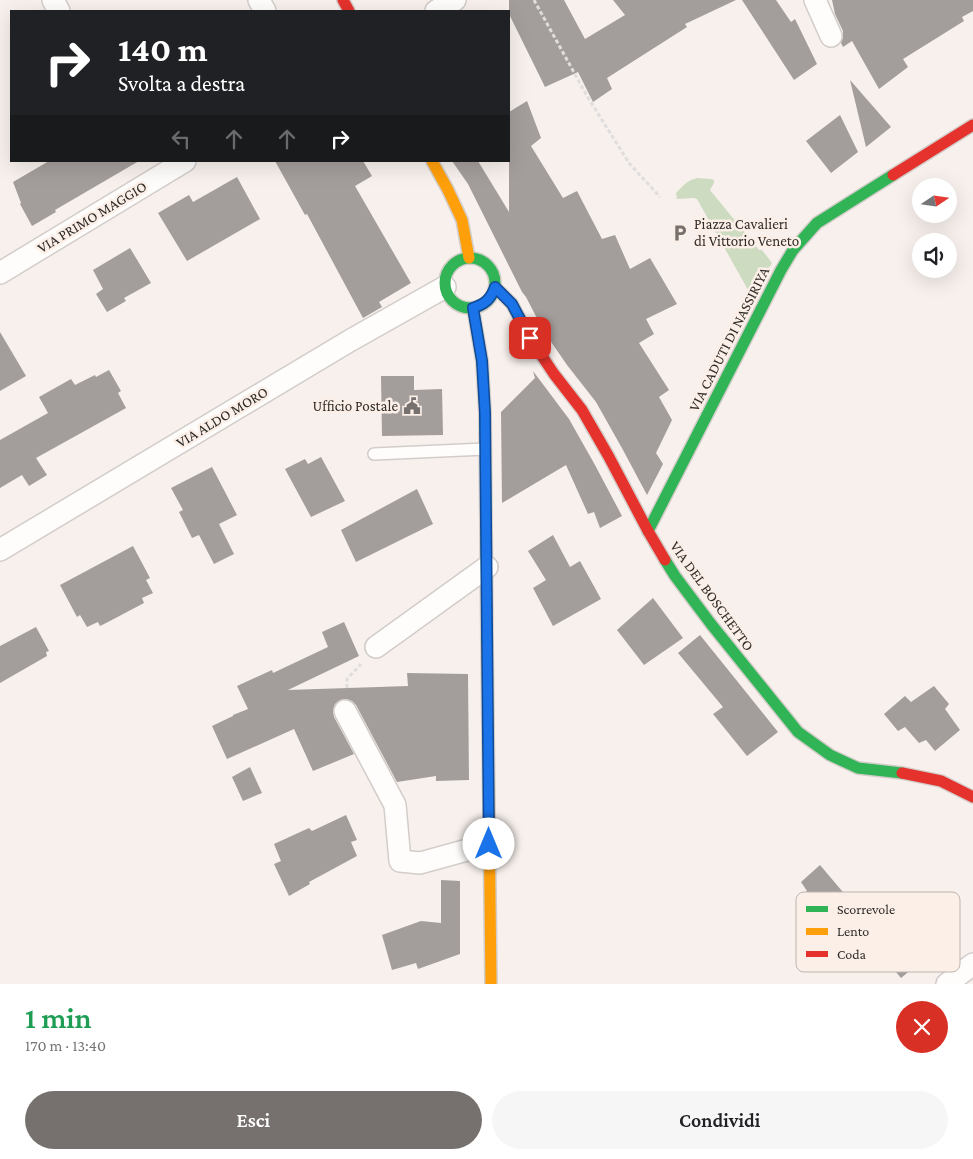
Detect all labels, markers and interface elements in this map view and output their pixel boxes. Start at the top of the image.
icon: right [35,30,100,95]
text: 140 m [118,30,208,69]
text: Svolta a destra [118,71,245,96]
icon: left [167,125,195,153]
icon: ahead [220,125,248,153]
icon: ahead [273,125,301,153]
icon: right [326,125,354,153]
street label: VIA PRIMO MAGGIO [34,178,150,256]
north arrow [912,178,958,222]
map controls [912,178,957,278]
place label: Piazza Cavalieri di Vittorio Veneto [694,216,799,249]
parking icon: Piazza Cavalieri di Vittorio Veneto [670,223,690,243]
button: sound [912,233,957,278]
street label: VIA CADUTI DI NASSIRIYA [686,264,773,414]
pin [509,317,551,359]
icon: arrive [516,324,544,352]
street label: VIA ALDO MORO [173,383,271,451]
public building icon: Ufficio Postale [402,396,422,416]
place label: Ufficio Postale [312,398,398,414]
street label: VIA DEL BOSCHETTO [667,538,757,654]
position arrow [462,817,514,869]
legend [796,892,960,972]
text: Scorrevole [837,901,895,917]
text: Lento [837,923,869,939]
text: Coda [837,946,867,962]
text: 1 min [25,1001,92,1034]
button: close [896,1001,948,1053]
text: 170 m · 13:40 [25,1037,106,1054]
button: Esci [25,1091,482,1149]
button: Condividi [492,1091,948,1149]

